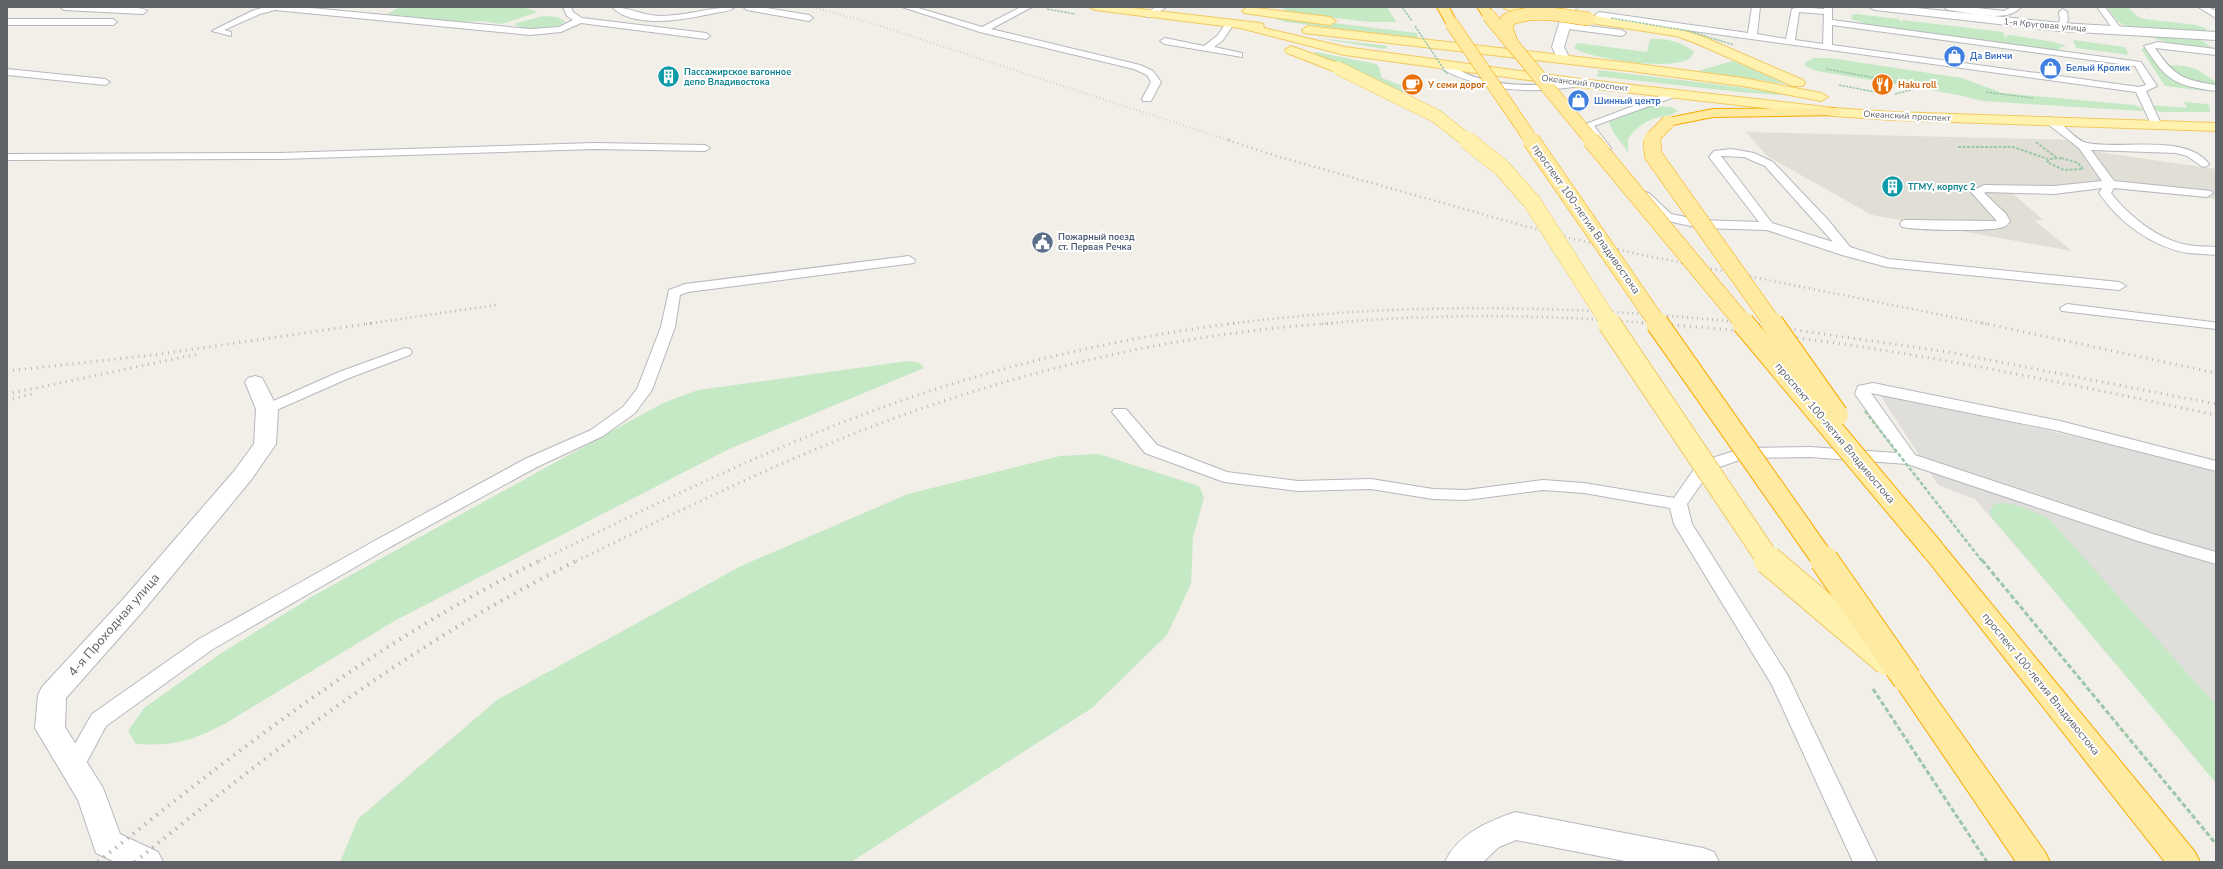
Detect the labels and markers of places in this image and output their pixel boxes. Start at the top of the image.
shop icon: Да Винчи [1941,43,1967,69]
place label: Да Винчи [1970,50,2012,62]
shop icon: Белый Кролик [2037,55,2063,81]
place label: Белый Кролик [2066,62,2131,74]
building icon: Пассажирское вагонное депо Владивостока [655,64,681,90]
place label: Пассажирское вагонное депо Владивостока [684,66,791,88]
cafe icon: У семи дорог [1399,72,1425,98]
restaurant icon: Haku roll [1870,72,1896,98]
place label: У семи дорог [1427,79,1486,91]
place label: Haku roll [1898,79,1937,91]
shop icon: Шинный центр [1566,88,1592,114]
place label: Шинный центр [1594,95,1661,107]
building icon: ТГМУ, корпус 2 [1879,174,1905,200]
place label: ТГМУ, корпус 2 [1908,181,1975,193]
public building icon: Пожарный поезд ст. Первая Речка [1030,229,1056,255]
place label: Пожарный поезд ст. Первая Речка [1058,231,1135,253]

